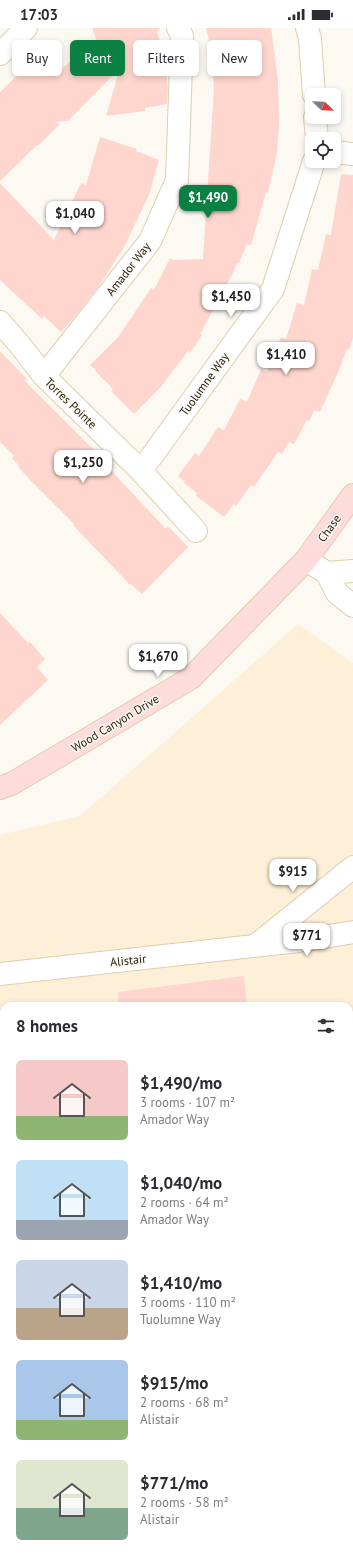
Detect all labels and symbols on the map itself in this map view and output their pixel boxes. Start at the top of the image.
north arrow [305,88,341,124]
pin: $1,490 [175,185,241,219]
pin: $1,040 [42,201,108,235]
street label: Amador Way [102,239,154,299]
pin: $1,450 [198,284,264,318]
pin: $1,410 [253,342,319,376]
street label: Tuolumne Way [176,349,232,419]
street label: Torres Pointe [42,374,100,432]
pin: $1,250 [50,450,116,484]
street label: Chase [314,511,344,545]
pin: $1,670 [125,644,191,678]
street label: Wood Canyon Drive [68,691,162,755]
pin: $915 [269,859,317,893]
pin: $771 [283,923,331,957]
street label: Alistair [109,951,147,969]

